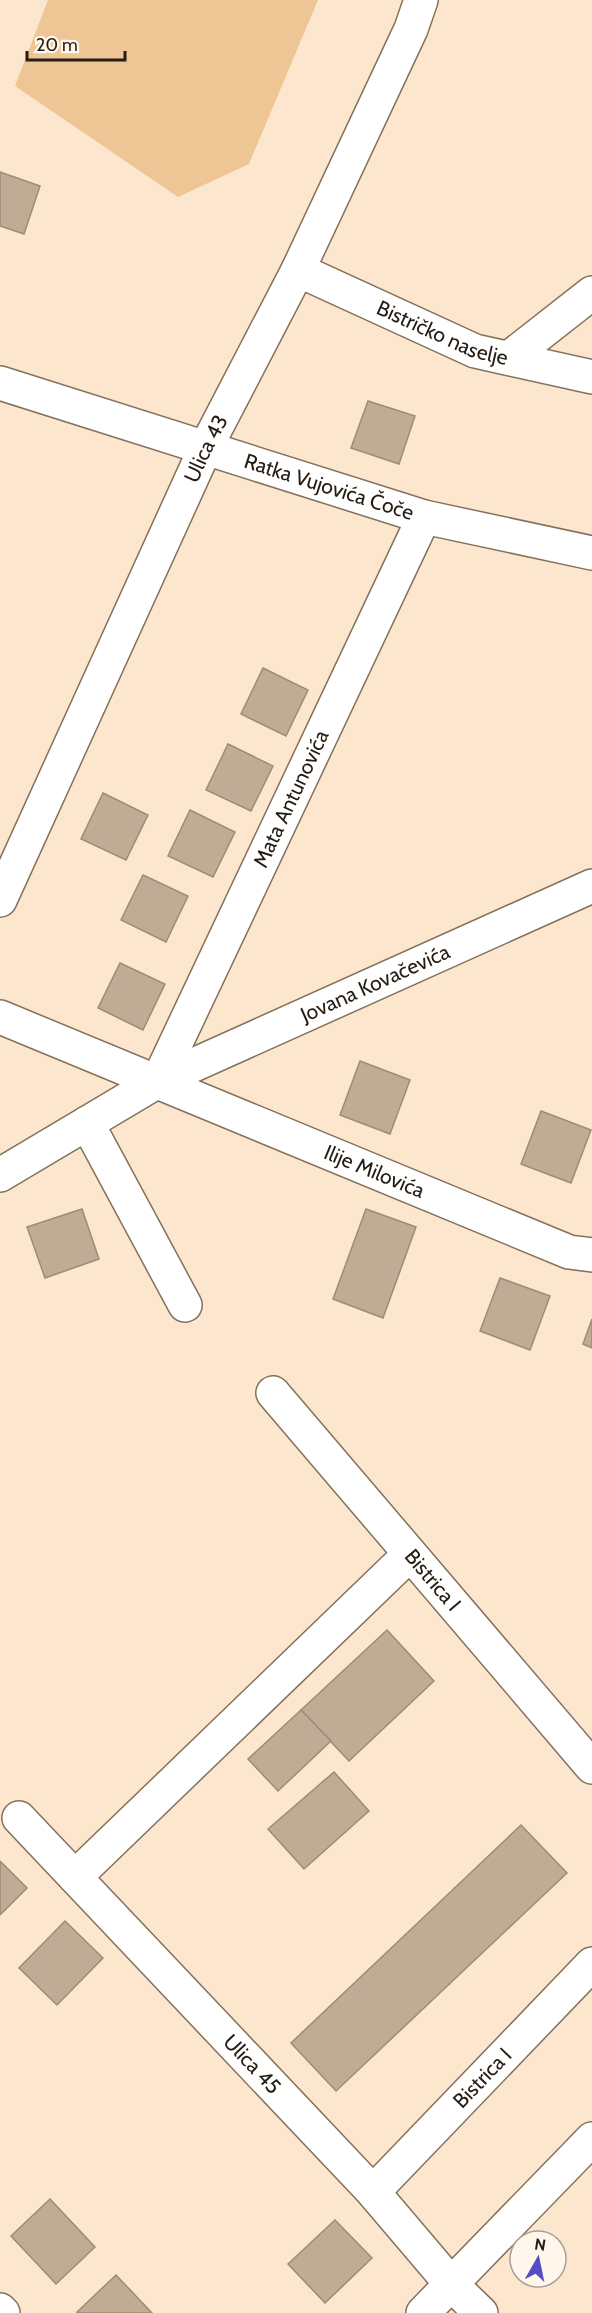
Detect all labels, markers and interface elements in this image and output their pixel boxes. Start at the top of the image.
scale bar [27,24,124,62]
text: 20 m [36,34,78,56]
street label: Bistričko naselje [373,295,511,370]
street label: Ulica 43 [178,410,233,486]
street label: Ratka Vujovića Čoče [241,448,417,525]
street label: Mata Antunovića [248,726,334,871]
street label: Jovana Kovačevića [296,939,454,1028]
street label: Ilije Milovića [321,1139,429,1203]
street label: Bistrica I [400,1544,466,1616]
street label: Ulica 45 [218,2029,286,2099]
street label: Bistrica I [448,2043,517,2113]
north arrow [508,2229,568,2289]
text: N [533,2234,547,2255]

